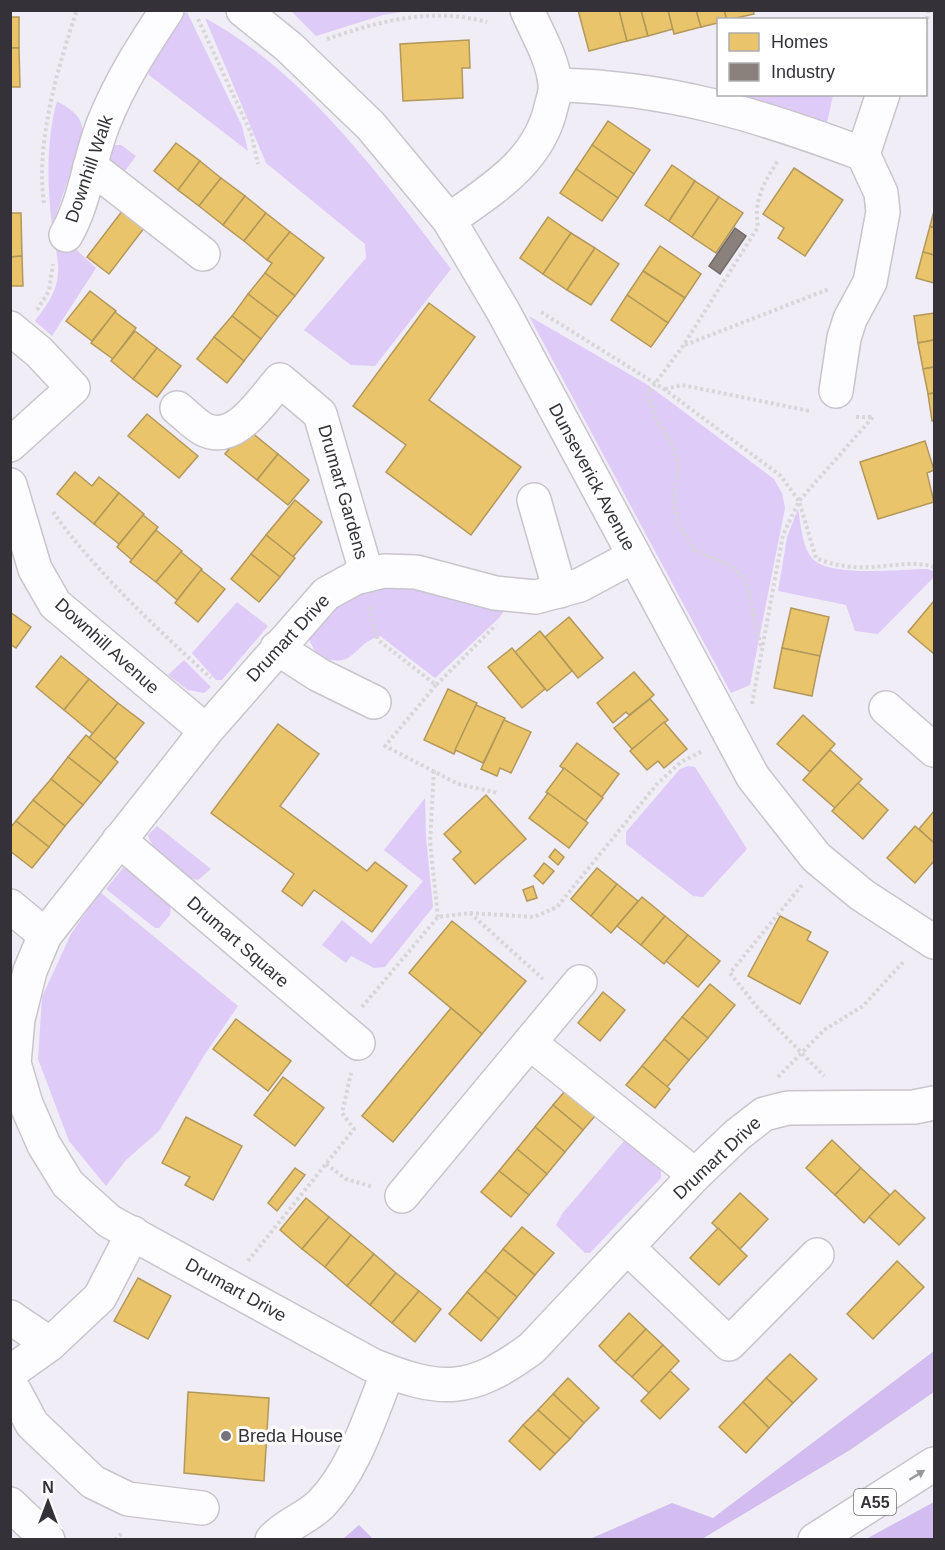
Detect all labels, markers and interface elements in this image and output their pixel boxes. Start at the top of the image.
legend [717,18,927,96]
text: Homes [771,32,828,52]
text: Industry [771,62,835,82]
street label: Downhill Walk [61,112,117,225]
street label: Dunseverick Avenue [545,400,639,554]
street label: Drumart Gardens [314,422,372,562]
street label: Drumart Drive [242,590,334,686]
street label: Downhill Avenue [51,594,163,698]
street label: Drumart Square [183,892,293,992]
street label: Drumart Drive [669,1112,765,1204]
street label: Drumart Drive [182,1254,290,1326]
place label: Breda House [238,1426,343,1446]
marker: Breda House [219,1429,233,1443]
one-way arrow [909,1469,926,1480]
north arrow [18,1472,78,1532]
text: N [42,1479,54,1496]
road number: A55 [854,1489,896,1515]

